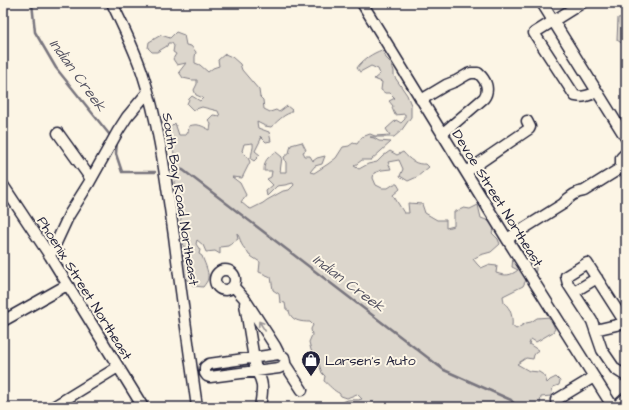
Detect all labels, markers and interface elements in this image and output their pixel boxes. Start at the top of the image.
water label: Indian Creek [44,35,112,117]
street label: South Bay Road Northeast [156,111,204,287]
street label: Devoe Street Northeast [447,126,548,271]
street label: Phoenix Street Northeast [32,213,137,364]
water label: Indian Creek [308,249,390,318]
one-way arrow [258,321,266,332]
shop icon: Larsen's Auto [300,349,322,377]
place label: Larsen's Auto [325,351,416,371]

